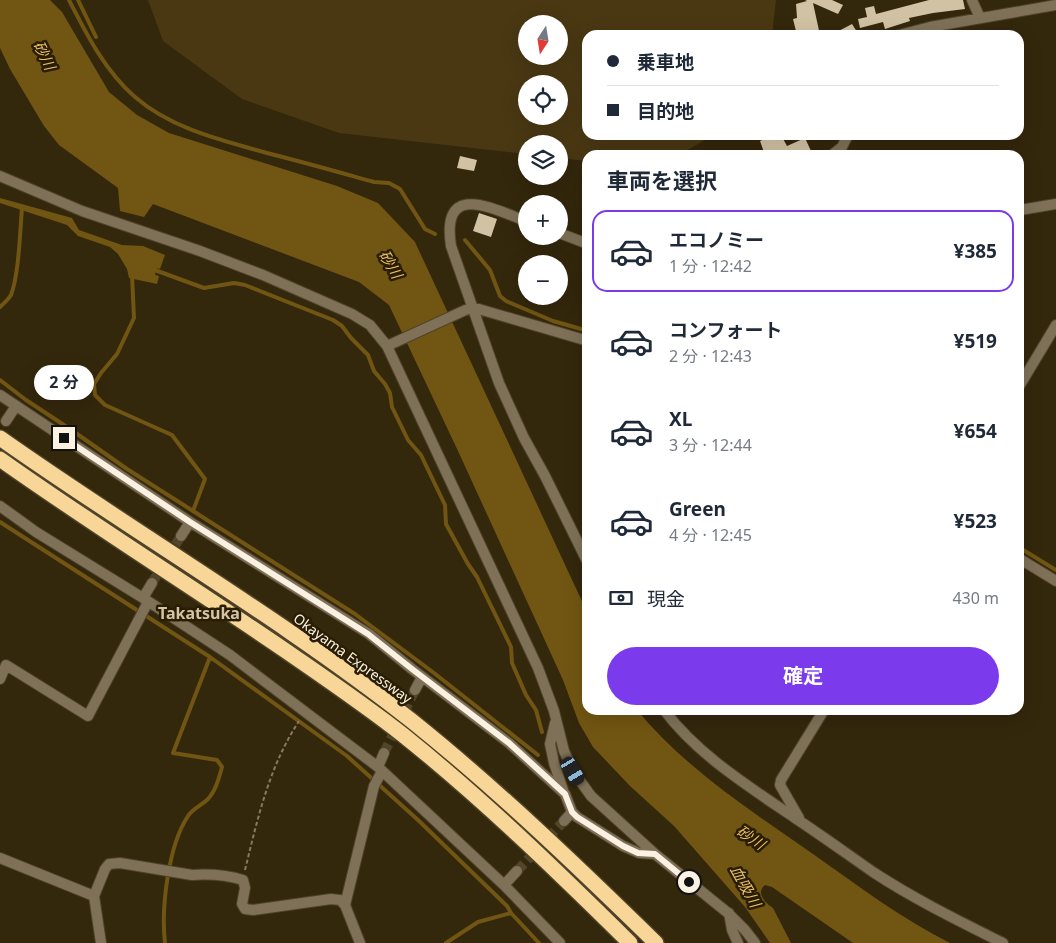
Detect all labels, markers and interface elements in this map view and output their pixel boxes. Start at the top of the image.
north arrow [518,15,568,65]
map controls [518,15,568,305]
water label: 砂川 [29,37,61,75]
text: 乗車地 [637,49,694,75]
button: locate [518,75,568,125]
text: 目的地 [637,98,694,124]
button: layers [518,135,568,185]
text: 車両を選択 [607,165,717,195]
button: + [518,195,568,245]
text: エコノミー [669,227,764,253]
icon: car [609,229,654,274]
text: ¥385 [954,238,997,264]
water label: 砂川 [375,246,408,284]
button: − [518,255,568,305]
text: 1 分 · 12:42 [669,255,752,277]
text: コンフォート [669,317,782,343]
icon: car [609,319,654,364]
text: ¥519 [954,328,997,354]
text: 2 分 · 12:43 [669,345,752,367]
callout: 2 分 [34,366,94,400]
text: 2 分 [49,371,79,393]
text: XL [669,406,692,432]
icon: car [609,409,654,454]
text: ¥654 [954,418,997,444]
route end [53,427,75,449]
text: 3 分 · 12:44 [669,434,752,456]
text: Green [669,496,726,522]
icon: car [609,499,654,544]
text: ¥523 [954,508,997,534]
text: 4 分 · 12:45 [669,524,752,546]
icon: cash [607,584,635,612]
text: 現金 [647,586,685,612]
text: 430 m [952,587,999,609]
district label: Takatsuka [158,602,240,624]
street label: Okayama Expressway [290,608,417,708]
button: 確定 [607,647,999,705]
car [558,754,587,788]
water label: 砂川 [733,820,771,855]
water label: 血吸川 [726,861,767,912]
route start [678,871,700,893]

